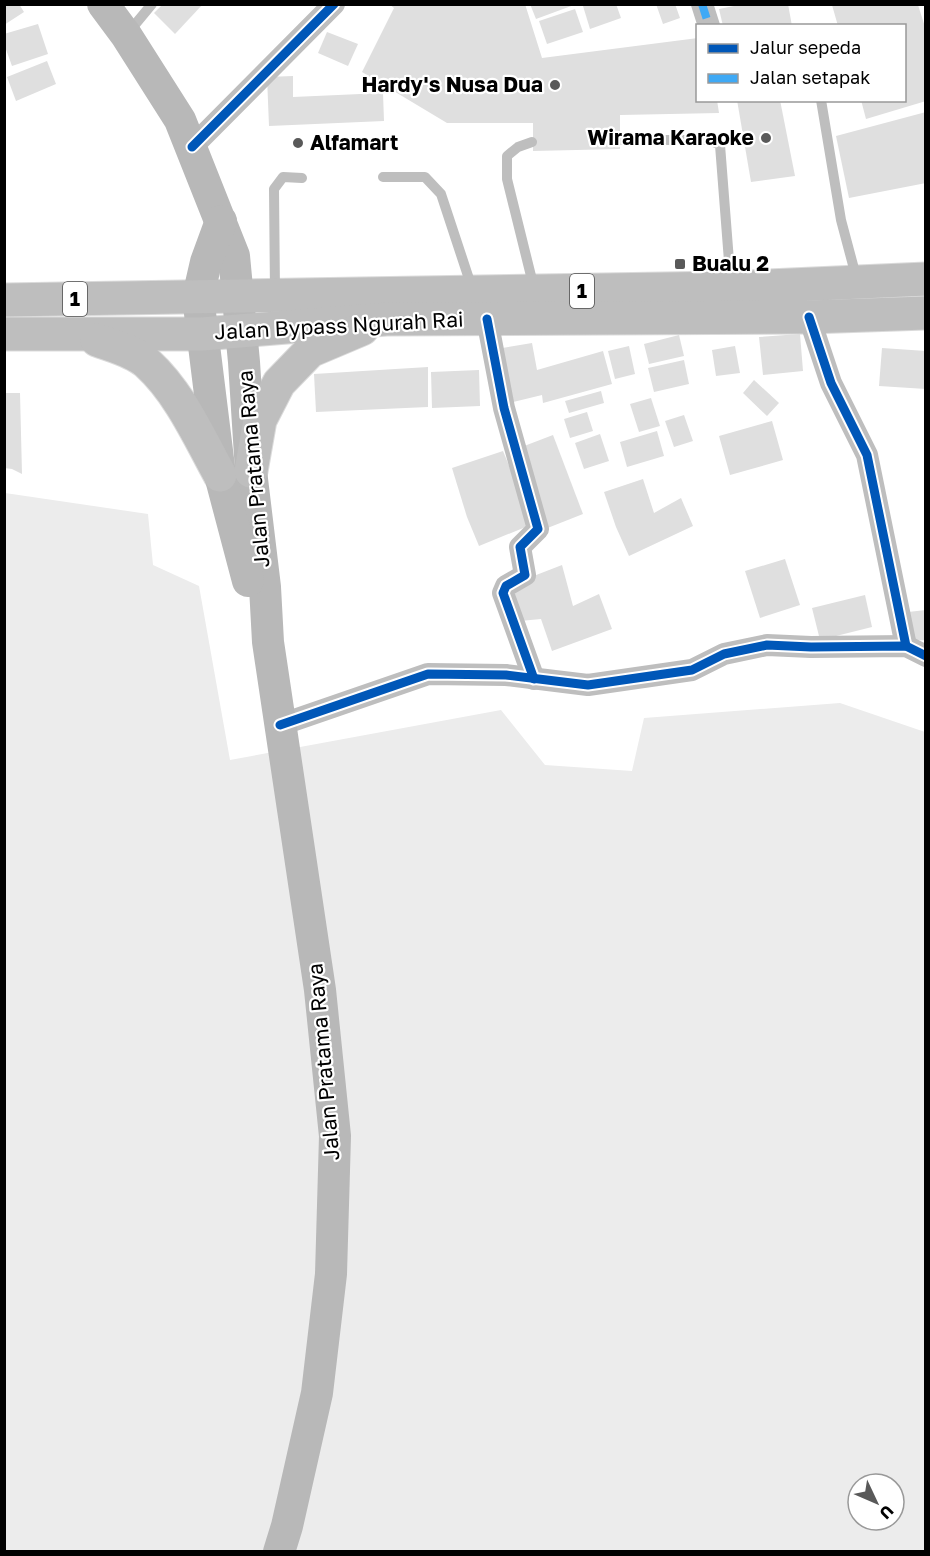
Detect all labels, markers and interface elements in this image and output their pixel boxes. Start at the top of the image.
legend [696,24,906,102]
text: Jalur sepeda [750,36,861,58]
text: Jalan setapak [750,66,870,88]
place label: Hardy's Nusa Dua [361,71,543,97]
marker: Hardy's Nusa Dua [548,78,562,92]
place label: Wirama Karaoke [587,124,754,150]
place label: Alfamart [310,129,398,155]
marker: Wirama Karaoke [759,131,773,145]
marker: Alfamart [291,136,305,150]
place label: Bualu 2 [692,250,769,276]
marker: Bualu 2 [673,257,687,271]
road number: 1 [570,274,594,308]
road number: 1 [63,282,87,316]
street label: Jalan Bypass Ngurah Rai [214,305,464,345]
street label: Jalan Pratama Raya [231,369,275,569]
street label: Jalan Pratama Raya [301,962,345,1162]
north arrow [846,1472,906,1532]
text: U [876,1501,898,1524]

